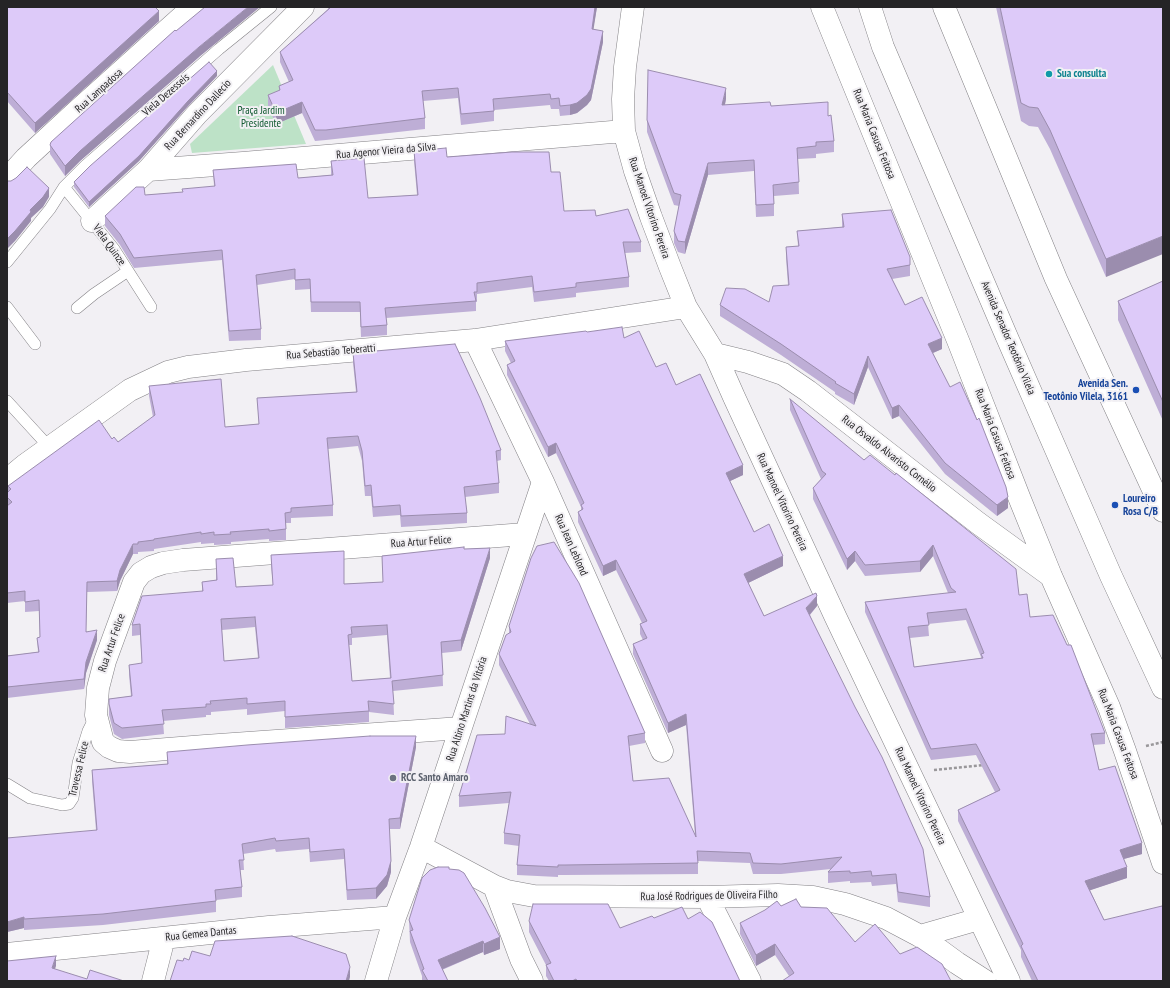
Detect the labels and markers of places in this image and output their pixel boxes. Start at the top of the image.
place label: Sua consulta [1057,67,1106,81]
marker: Sua consulta [1044,69,1054,79]
place label: Avenida Sen. Teotônio Vilela, 3161 [1043,377,1128,403]
marker: Avenida Sen. Teotônio Vilela, 3161 [1131,385,1141,395]
place label: Loureiro Rosa C/B [1123,492,1158,518]
marker: Loureiro Rosa C/B [1110,500,1120,510]
place label: RCC Santo Amaro [401,771,468,785]
marker: RCC Santo Amaro [388,773,398,783]

